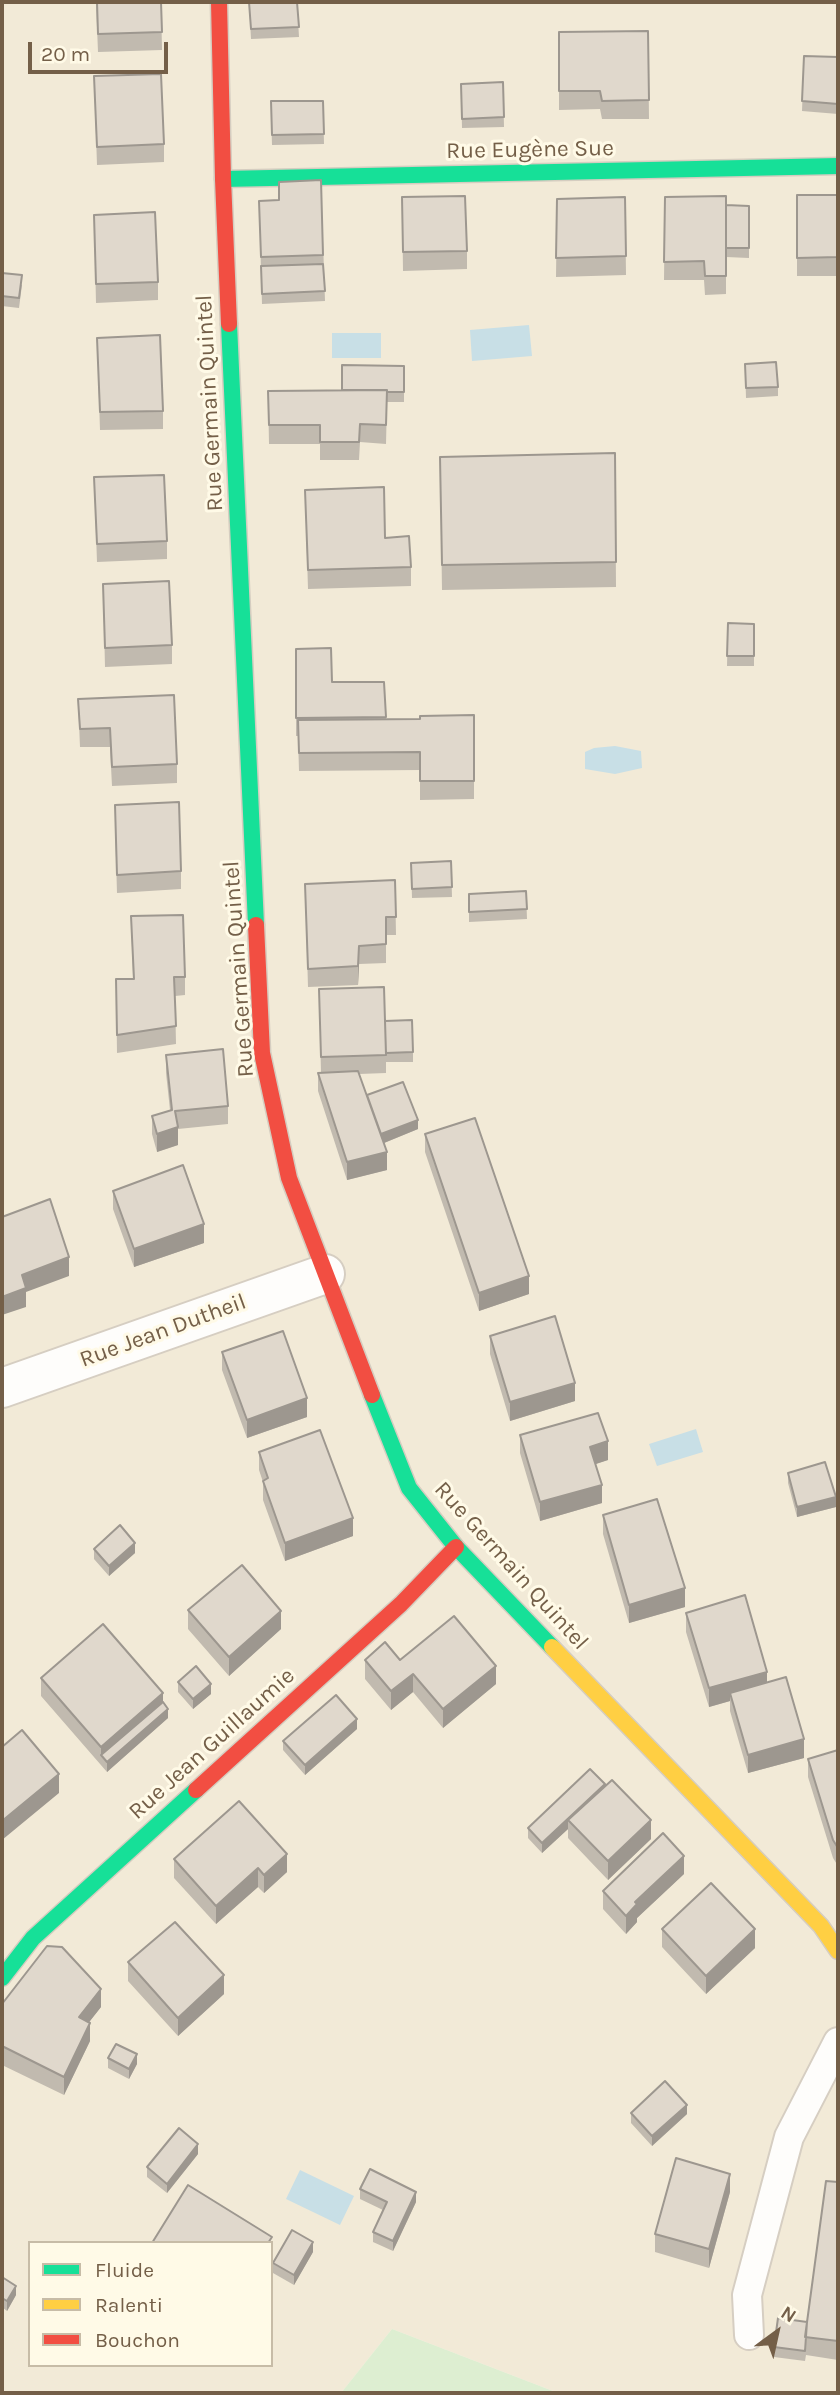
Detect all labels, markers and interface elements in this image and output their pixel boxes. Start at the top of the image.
scale bar [32,28,172,72]
text: 20 m [41,42,90,66]
street label: Rue Eugène Sue [446,135,614,165]
street label: Rue Germain Quintel [191,294,229,512]
street label: Rue Germain Quintel [218,860,260,1078]
street label: Rue Jean Dutheil [76,1288,250,1374]
street label: Rue Germain Quintel [428,1476,594,1656]
street label: Rue Jean Guillaumie [123,1662,301,1826]
legend [28,2241,273,2367]
text: Fluide [95,2258,154,2282]
text: Ralenti [95,2293,163,2317]
north arrow [742,2297,812,2367]
text: N [777,2301,800,2327]
text: Bouchon [95,2328,180,2352]

